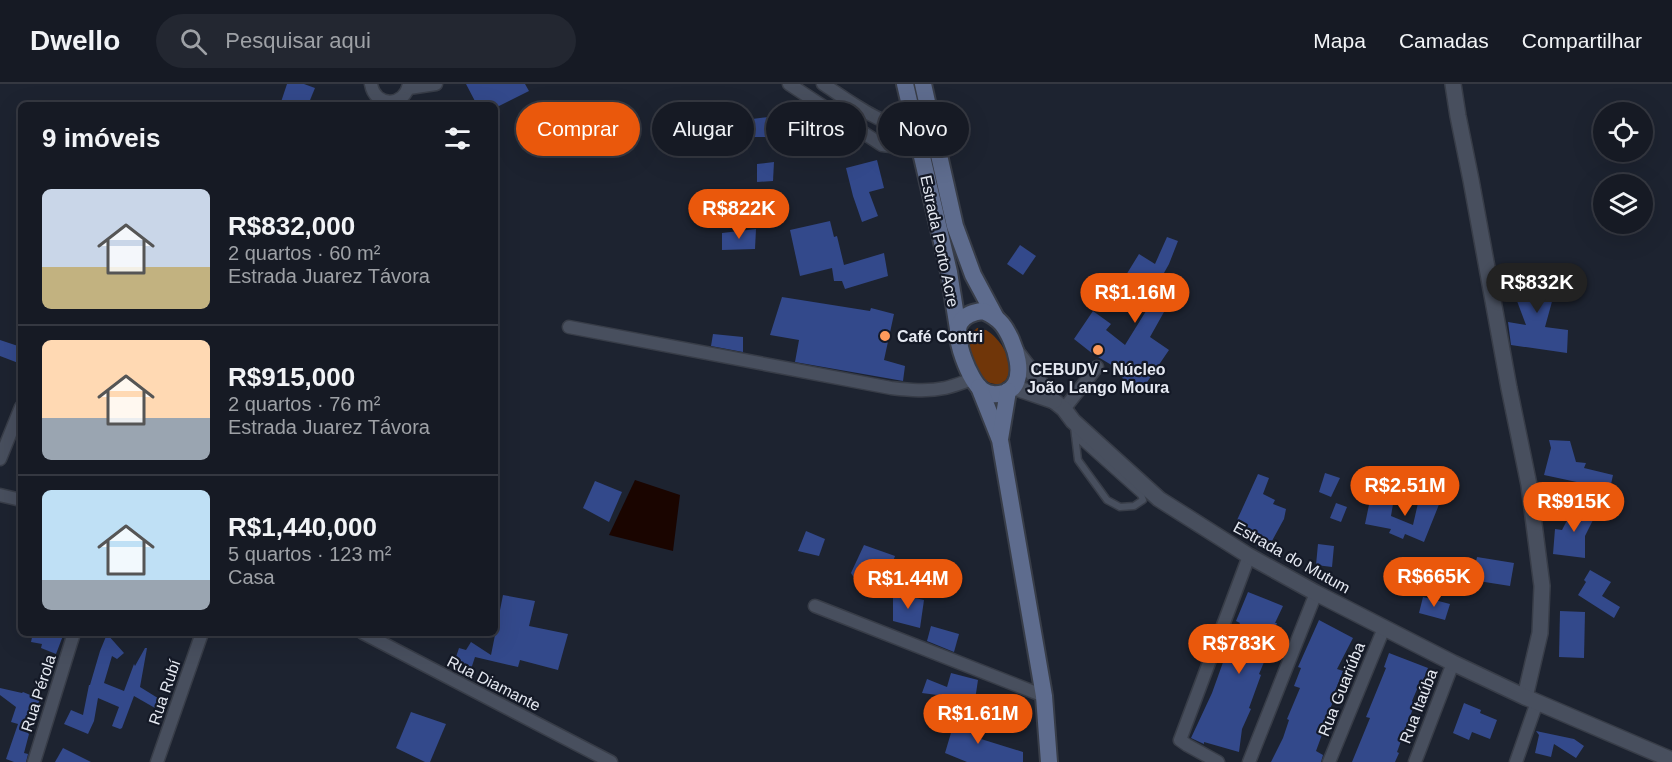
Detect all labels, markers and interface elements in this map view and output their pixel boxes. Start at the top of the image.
search box [156,14,576,68]
text: Dwello [30,25,120,56]
icon: search [177,25,210,58]
text: Pesquisar aqui [225,28,371,53]
text: Mapa [1313,29,1366,52]
text: Camadas [1399,29,1489,52]
text: Compartilhar [1522,29,1642,52]
chip: Comprar [516,102,640,156]
chip: Alugar [652,102,754,156]
chip: Filtros [766,102,866,156]
chip: Novo [878,102,969,156]
map controls [1593,102,1653,234]
button: locate [1593,102,1653,162]
icon: filters [441,122,474,155]
text: 9 imóveis [42,123,161,153]
street label: Estrada Porto Acre [917,174,962,309]
button: layers [1593,174,1653,234]
pin: R$822K [690,189,788,240]
text: R$822K [702,197,776,219]
text: R$832,000 [228,211,355,241]
icon: home [90,213,162,285]
text: 2 quartos · 60 m² [228,242,380,264]
pin: R$832K [1488,263,1586,314]
text: Estrada Juarez Távora [228,265,430,287]
text: R$832K [1500,271,1574,293]
pin: R$1.16M [1080,273,1190,324]
text: R$1.16M [1094,281,1176,303]
place label: Café Contri [897,328,983,345]
marker: Café Contri [878,329,892,343]
marker: CEBUDV - Núcleo João Lango Moura [1091,343,1105,357]
place label: CEBUDV - Núcleo João Lango Moura [1027,361,1169,396]
text: R$915,000 [228,362,355,392]
icon: home [90,364,162,436]
text: 2 quartos · 76 m² [228,393,380,415]
text: Estrada Juarez Távora [228,416,430,438]
pin: R$2.51M [1350,466,1460,517]
text: R$2.51M [1364,474,1446,496]
pin: R$915K [1525,482,1623,533]
text: R$915K [1537,490,1611,512]
text: R$1,440,000 [228,512,377,542]
icon: home [90,514,162,586]
street label: Estrada do Mutum [1230,518,1353,597]
text: 5 quartos · 123 m² [228,543,391,565]
pin: R$665K [1385,557,1483,608]
pin: R$1.44M [853,559,963,610]
text: R$665K [1397,565,1471,587]
text: Casa [228,566,275,588]
text: R$1.44M [867,567,949,589]
pin: R$783K [1190,624,1288,675]
text: R$783K [1202,632,1276,654]
street label: Rua Guariúba [1315,640,1368,739]
street label: Rua Pérola [18,652,59,734]
street label: Rua Diamante [444,653,543,714]
street label: Rua Rubí [145,657,184,727]
street label: Rua Itaúba [1397,666,1440,746]
pin: R$1.61M [923,694,1033,745]
text: R$1.61M [937,702,1019,724]

